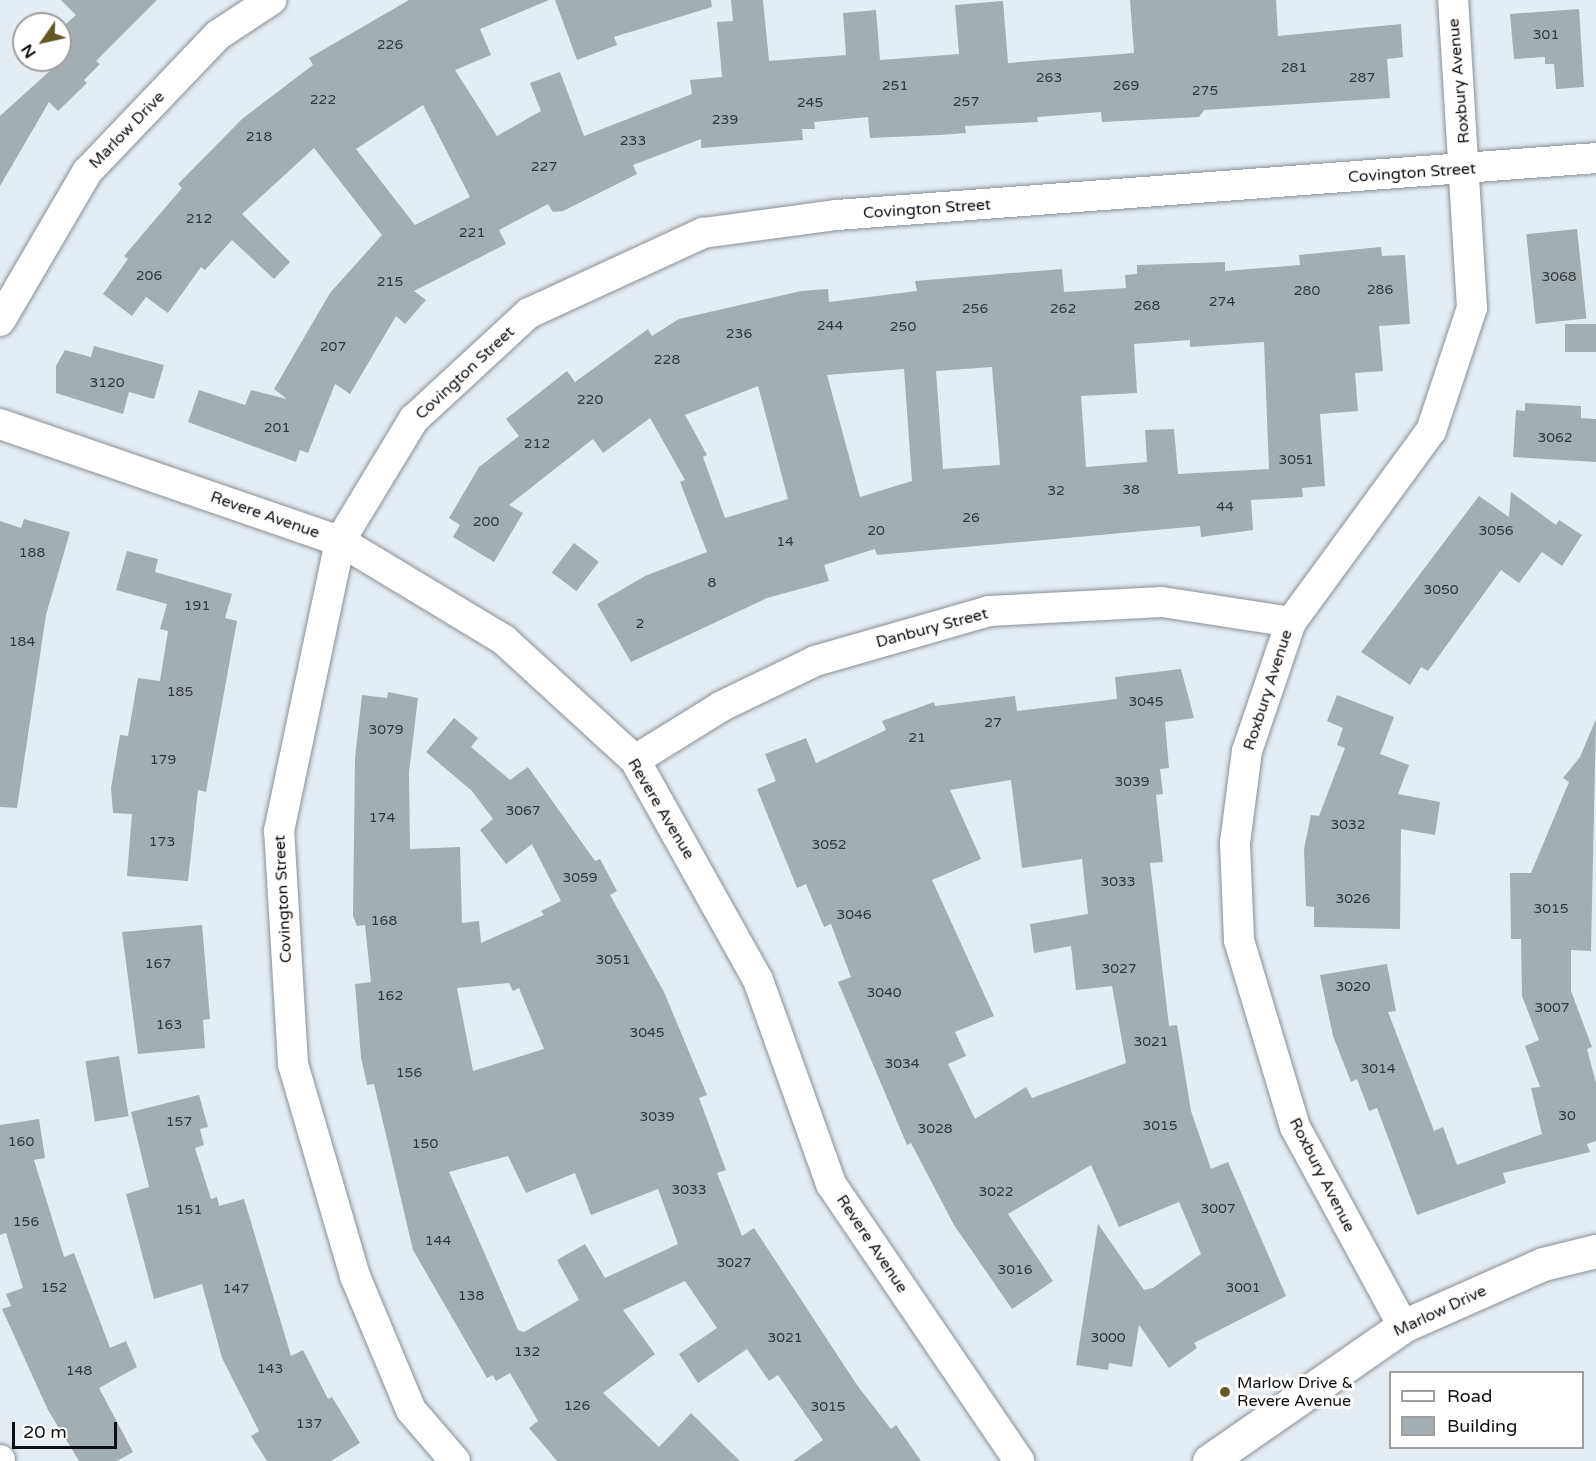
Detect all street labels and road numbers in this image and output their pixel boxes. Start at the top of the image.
street label: Roxbury Avenue [1444,18,1474,144]
street label: Marlow Drive [85,87,169,173]
street label: Covington Street [1347,159,1477,187]
street label: Covington Street [862,195,992,223]
street label: Covington Street [412,322,518,424]
street label: Revere Avenue [208,487,322,543]
street label: Danbury Street [874,604,990,652]
street label: Roxbury Avenue [1239,627,1297,753]
street label: Revere Avenue [623,755,699,863]
street label: Covington Street [270,835,296,963]
street label: Roxbury Avenue [1285,1115,1359,1235]
street label: Revere Avenue [832,1191,912,1297]
street label: Marlow Drive [1390,1281,1490,1341]

